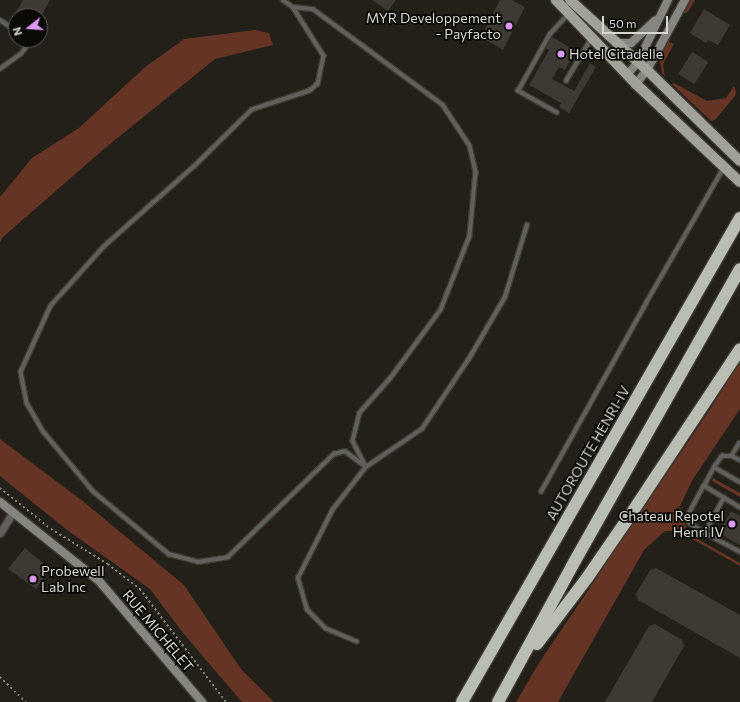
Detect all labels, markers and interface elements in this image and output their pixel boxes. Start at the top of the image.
north arrow [8,8,48,48]
scale bar [604,8,670,34]
place label: MYR Developpement - Payfacto [366,10,501,42]
text: 50 m [609,16,637,30]
marker: MYR Developpement - Payfacto [504,21,514,31]
text: N [10,26,24,37]
place label: Hotel Citadelle [569,46,663,62]
marker: Hotel Citadelle [556,49,566,59]
street label: AUTOROUTE HENRI-IV [543,383,633,523]
place label: Chateau Repotel Henri IV [619,508,724,540]
marker: Chateau Repotel Henri IV [727,519,737,529]
place label: Probewell Lab Inc [41,563,104,596]
marker: Probewell Lab Inc [28,574,38,584]
street label: RUE MICHELET [119,587,197,675]

